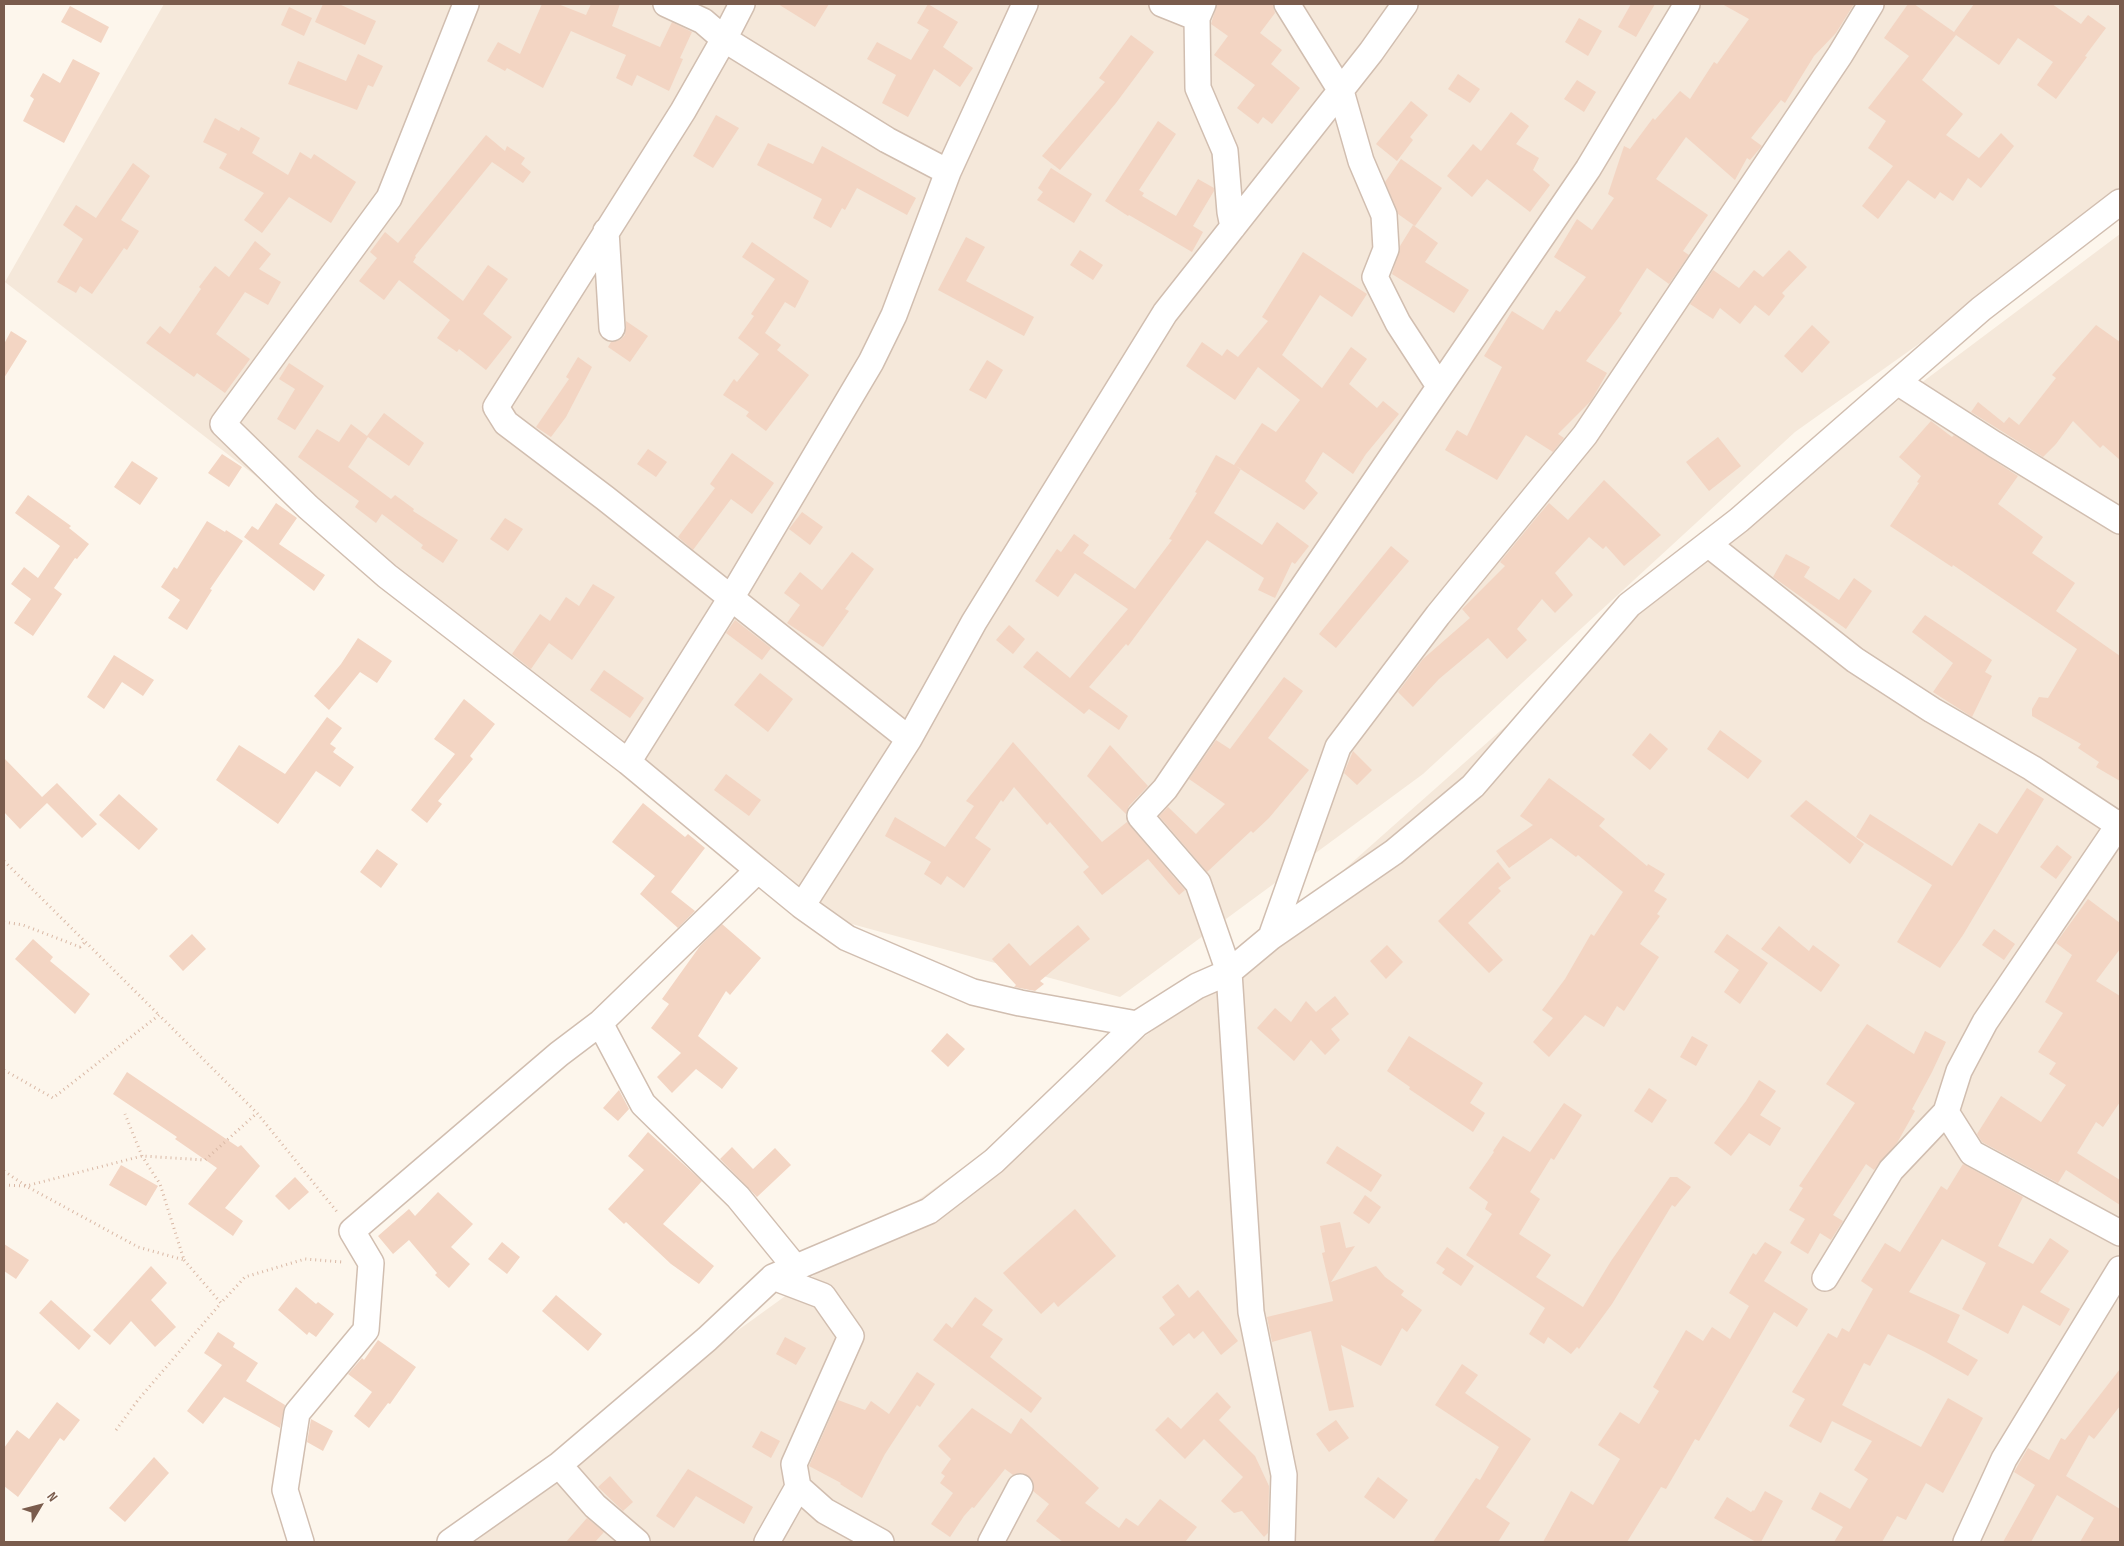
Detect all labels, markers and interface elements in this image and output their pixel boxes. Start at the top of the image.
north arrow [15,1481,65,1531]
text: N [43,1489,61,1505]

